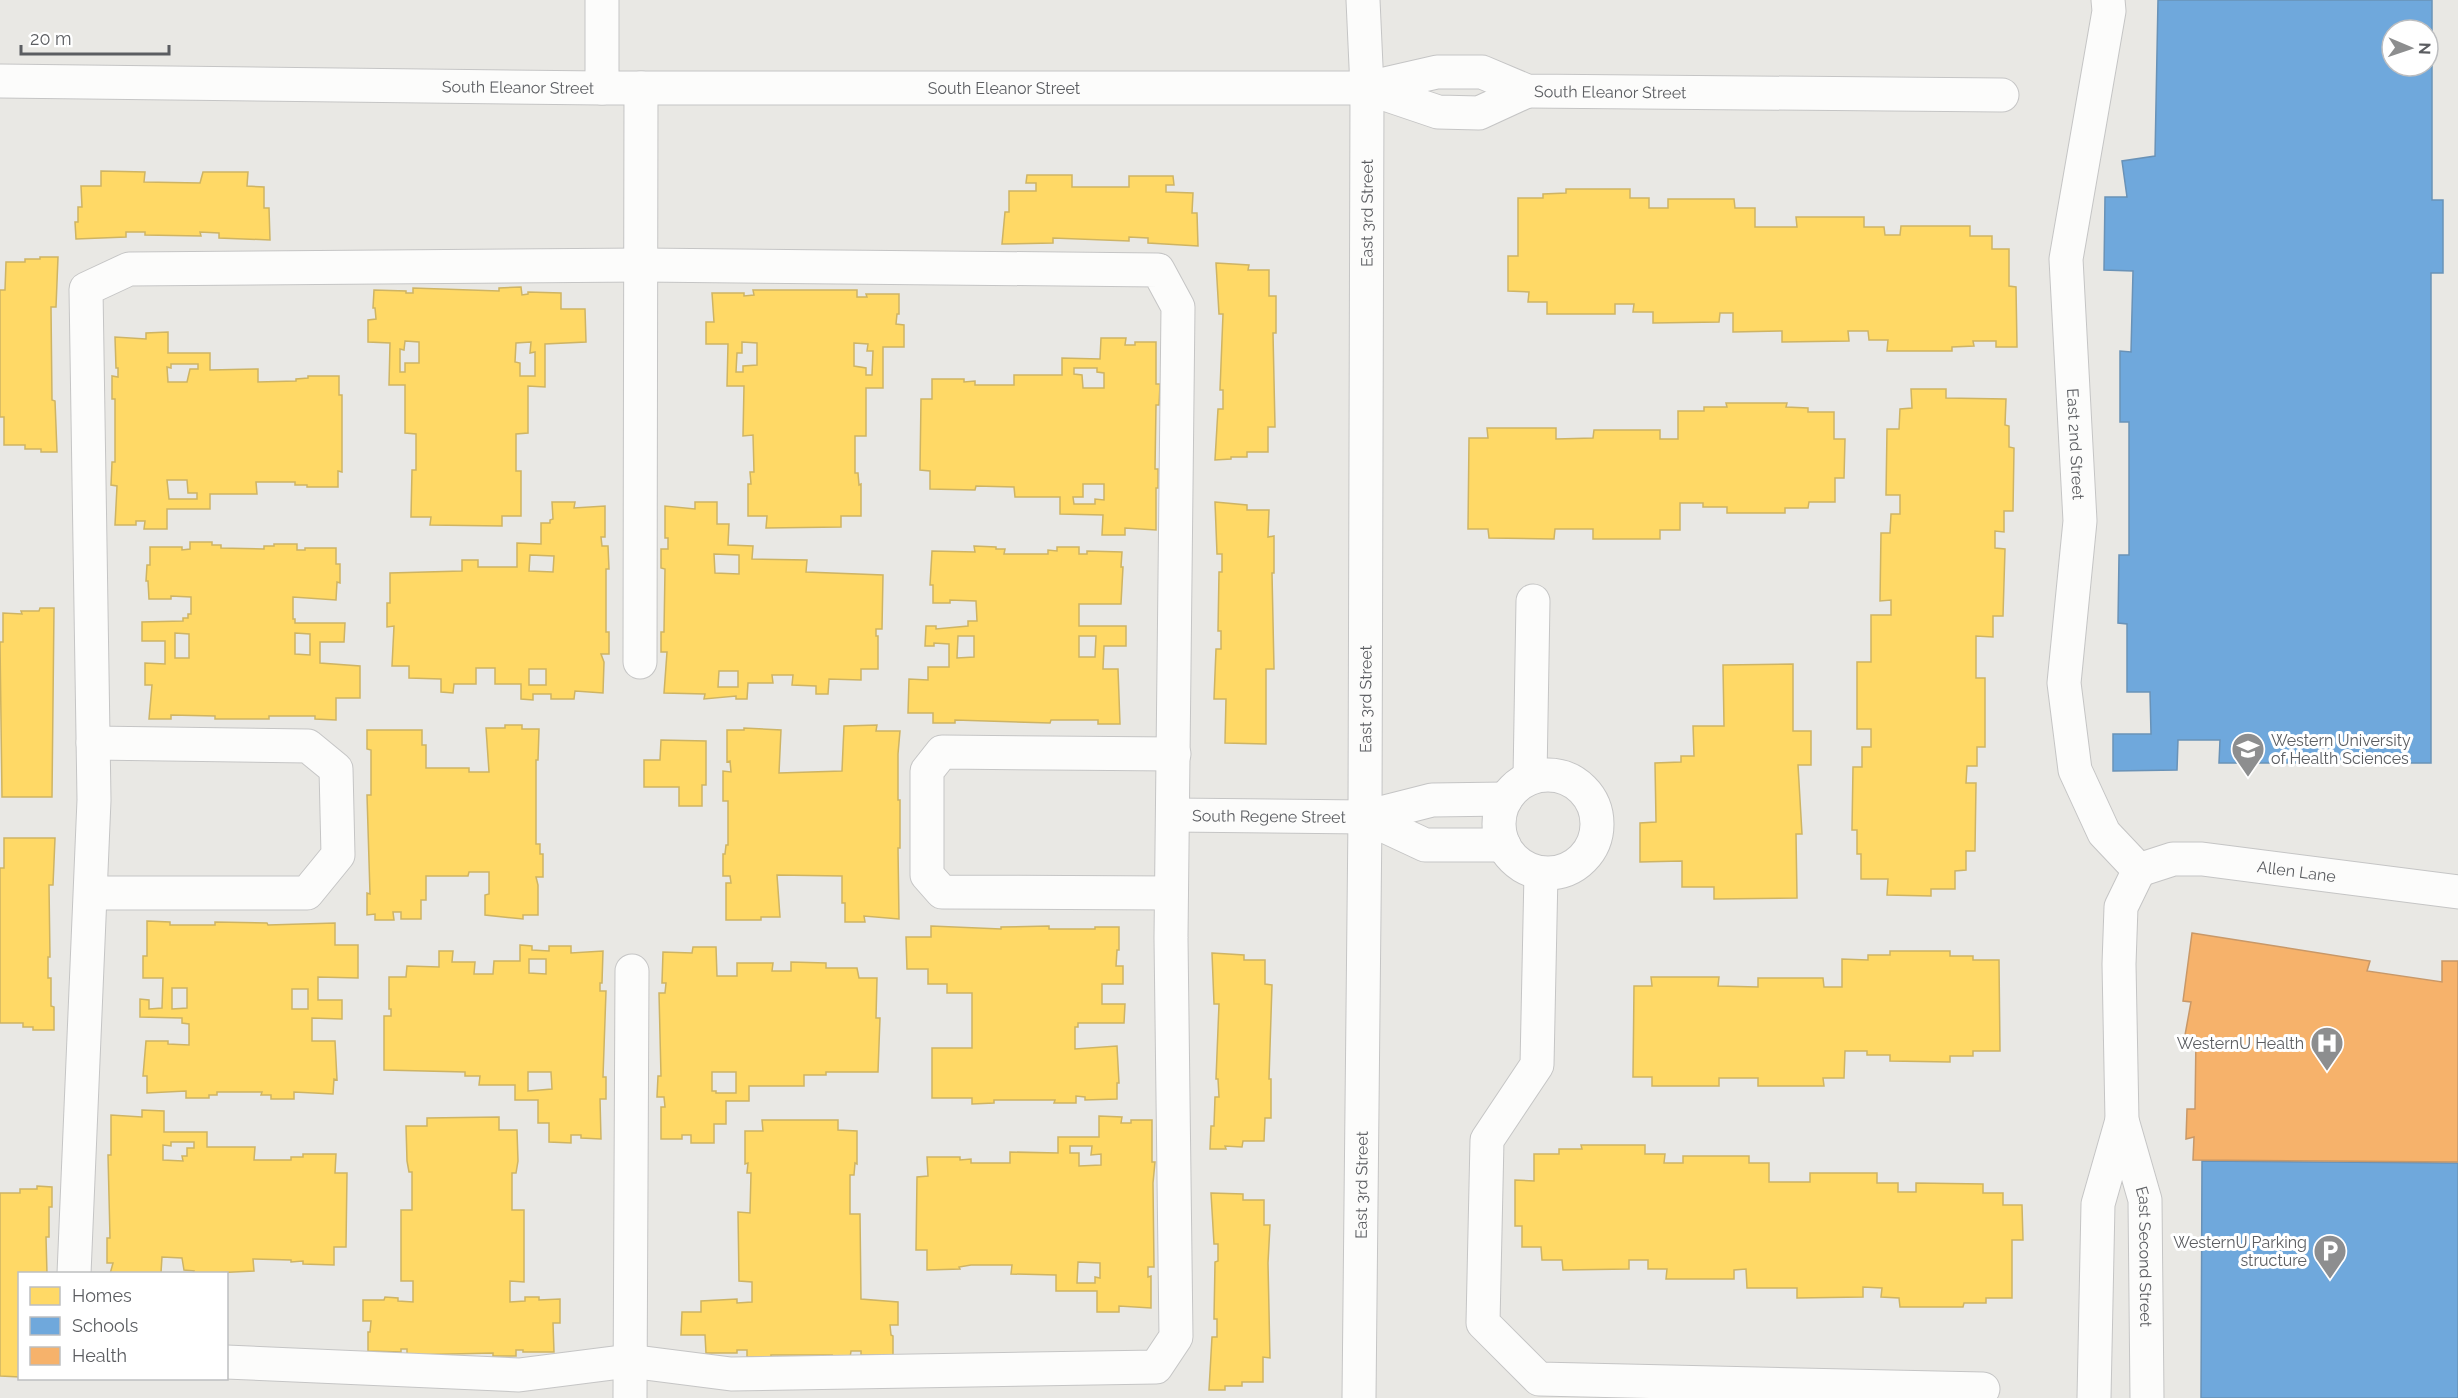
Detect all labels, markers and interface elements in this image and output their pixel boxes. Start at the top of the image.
scale bar [21,18,170,56]
north arrow [2380,18,2440,78]
text: 20 m [30,28,72,49]
text: N [2415,42,2434,55]
street label: South Eleanor Street [442,77,595,97]
street label: South Eleanor Street [928,79,1081,98]
street label: South Eleanor Street [1534,82,1687,102]
street label: East 3rd Street [1357,158,1376,267]
street label: East 2nd Street [2063,388,2088,501]
street label: East 3rd Street [1356,644,1375,753]
school or university icon: Western University of Health Sciences [2230,731,2266,778]
place label: Western University of Health Sciences [2271,731,2411,768]
street label: South Regene Street [1192,806,1347,826]
street label: Allen Lane [2256,857,2337,886]
hospital icon: WesternU Health [2309,1025,2345,1072]
place label: WesternU Health [2177,1034,2304,1053]
street label: East 3rd Street [1351,1130,1371,1239]
street label: East Second Street [2132,1184,2156,1328]
place label: WesternU Parking structure [2173,1233,2307,1270]
parking icon: WesternU Parking structure [2312,1233,2348,1280]
legend [18,1272,228,1380]
text: Homes [72,1285,132,1306]
text: Schools [72,1315,139,1336]
text: Health [72,1345,127,1366]

